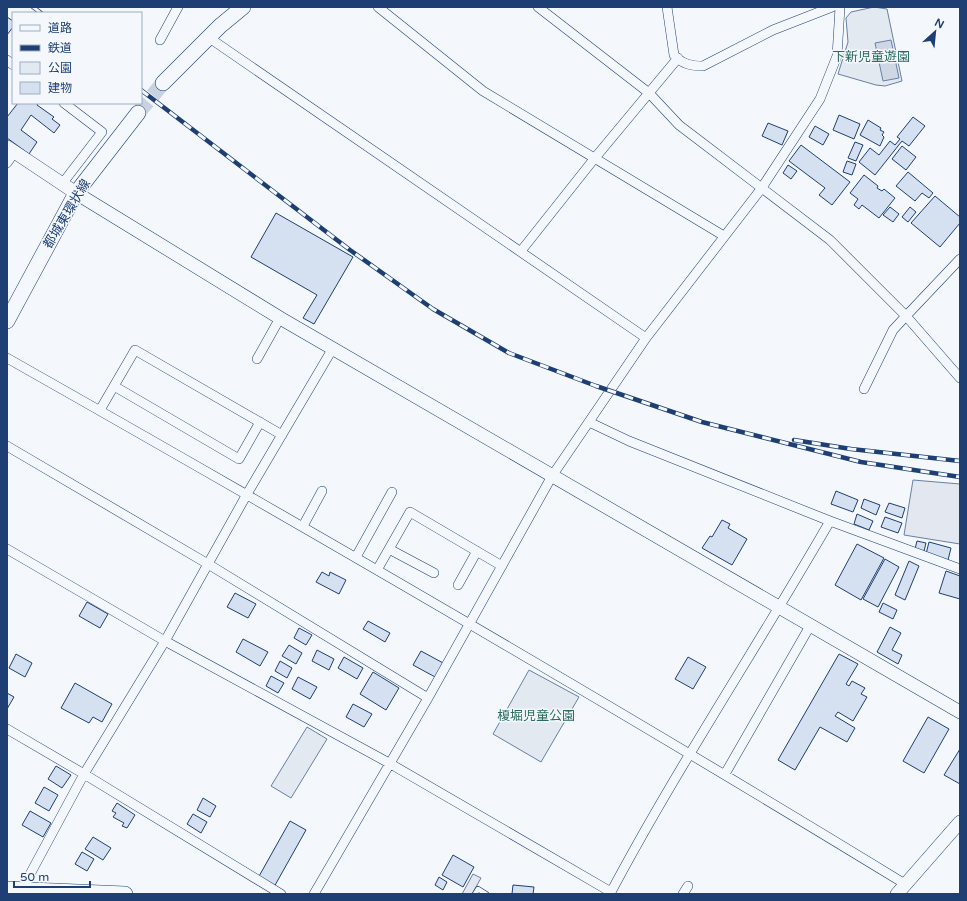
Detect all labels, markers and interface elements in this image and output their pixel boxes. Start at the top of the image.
legend [12,12,142,104]
north arrow [915,12,955,52]
text: N [932,16,946,31]
text: 道路 [48,21,72,35]
text: 鉄道 [48,41,72,55]
park label: 下新児童遊園 [832,49,910,65]
text: 公園 [48,61,72,75]
text: 建物 [48,81,72,95]
street label: 都城東環状線 [40,176,94,252]
park label: 榎堀児童公園 [497,708,575,724]
scale bar [14,863,90,889]
text: 50 m [20,870,49,884]

